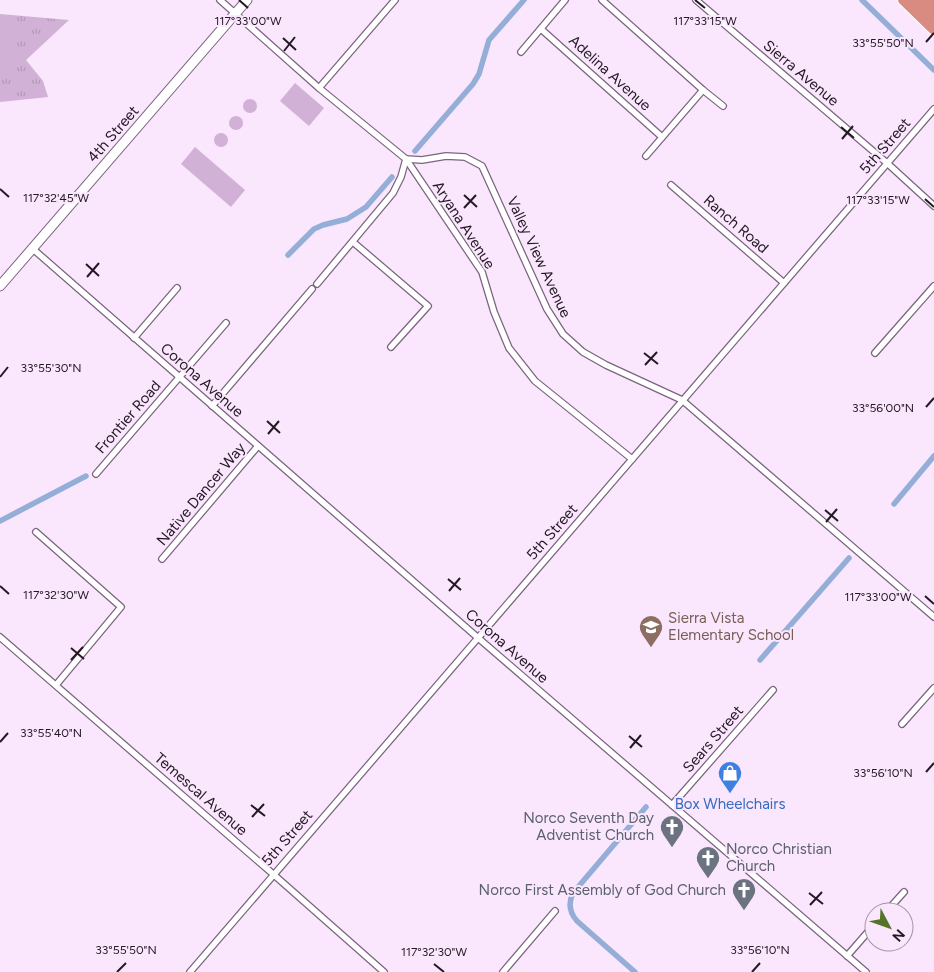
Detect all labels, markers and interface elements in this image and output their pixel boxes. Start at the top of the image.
text: 117°33'00"W [215,14,282,28]
text: 117°33'15"W [673,14,737,28]
street label: Adelina Avenue [565,31,655,115]
street label: Sierra Avenue [760,36,842,110]
text: 33°55'50"N [852,36,914,50]
street label: 4th Street [84,102,143,166]
street label: 5th Street [856,114,914,178]
street label: Aryana Avenue [429,178,499,272]
text: 117°32'45"W [23,191,90,205]
street label: Ranch Road [700,191,772,257]
text: 117°33'15"W [846,193,910,207]
street label: Valley View Avenue [503,194,575,320]
street label: Corona Avenue [157,339,247,421]
text: 33°55'30"N [20,361,82,375]
street label: Frontier Road [91,377,165,457]
text: 33°56'00"N [852,401,914,415]
street label: Native Dancer Way [153,439,249,549]
street label: 5th Street [523,500,581,564]
text: 117°32'30"W [23,588,89,602]
text: 117°33'00"W [845,590,912,604]
street label: Corona Avenue [462,605,552,687]
place label: Sierra Vista Elementary School [668,609,794,644]
school or university icon: Sierra Vista Elementary School [638,614,664,648]
street label: Sears Street [679,702,747,776]
text: 33°55'40"N [20,726,82,740]
street label: Temescal Avenue [151,749,251,839]
shop icon: Box Wheelchairs [717,760,743,794]
text: 33°56'10"N [853,766,913,780]
place label: Box Wheelchairs [675,795,785,813]
street label: 5th Street [258,806,316,870]
place label: Norco Seventh Day Adventist Church [523,809,654,844]
church icon: Norco Seventh Day Adventist Church [659,814,685,848]
place label: Norco Christian Church [726,840,832,875]
church icon: Norco Christian Church [695,845,721,879]
church icon: Norco First Assembly of God Church [731,877,757,911]
place label: Norco First Assembly of God Church [479,881,726,899]
north arrow [864,902,914,952]
text: N [888,926,908,945]
text: 33°55'50"N [95,943,157,957]
text: 33°56'10"N [730,943,790,957]
text: 117°32'30"W [401,945,467,959]

